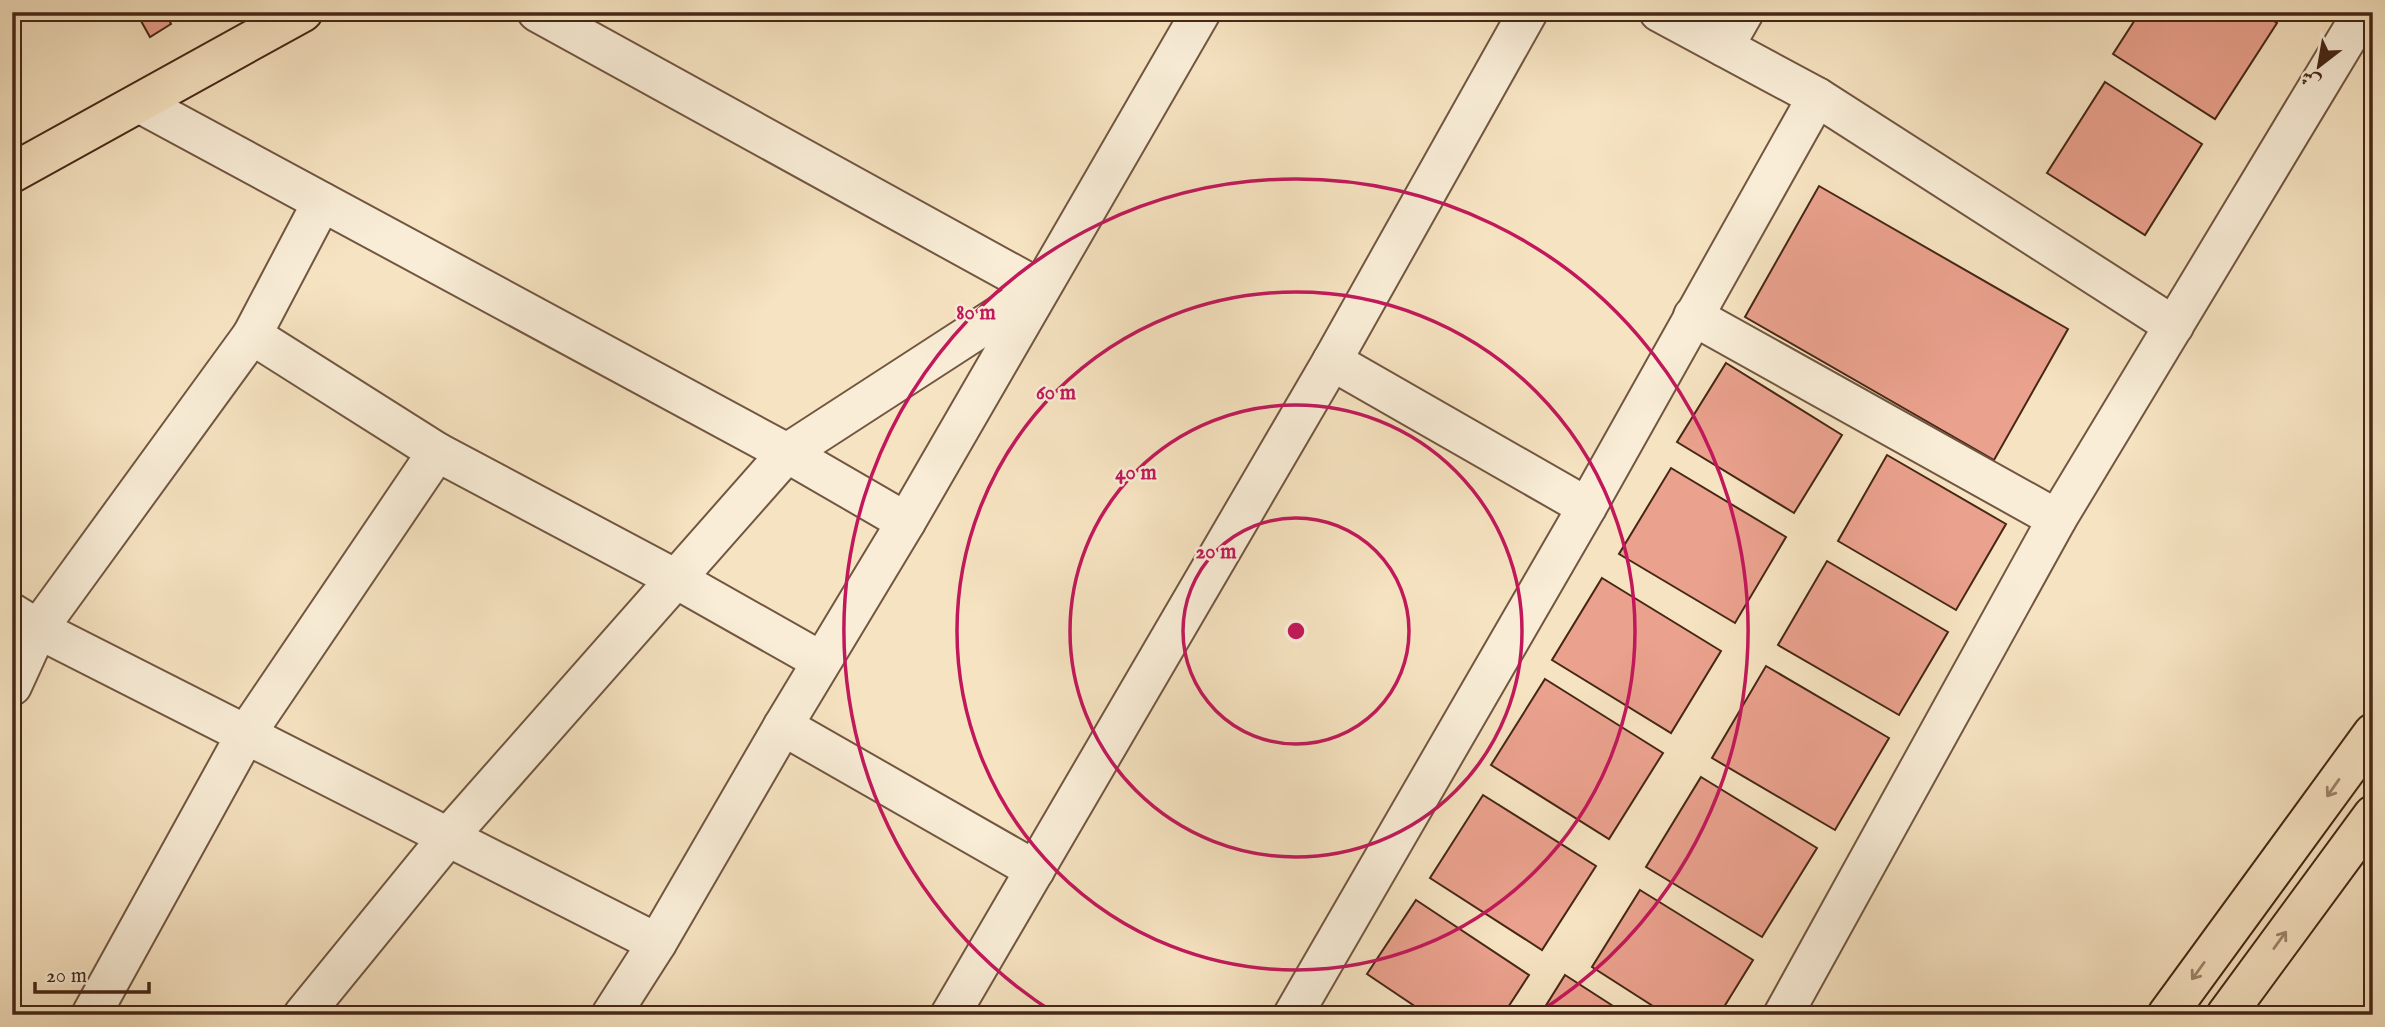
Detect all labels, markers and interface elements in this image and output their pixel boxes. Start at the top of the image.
north arrow [2284,32,2354,102]
text: ش [2297,64,2326,94]
text: 80 m [956,300,996,327]
text: 60 m [1036,380,1077,407]
text: 40 m [1115,460,1157,487]
text: 20 m [1196,539,1237,566]
centre of rings [1284,619,1308,643]
one-way arrow [2326,778,2341,797]
one-way arrow [2273,931,2288,949]
scale bar [35,950,149,994]
one-way arrow [2191,961,2205,980]
text: 20 m [46,963,87,990]

